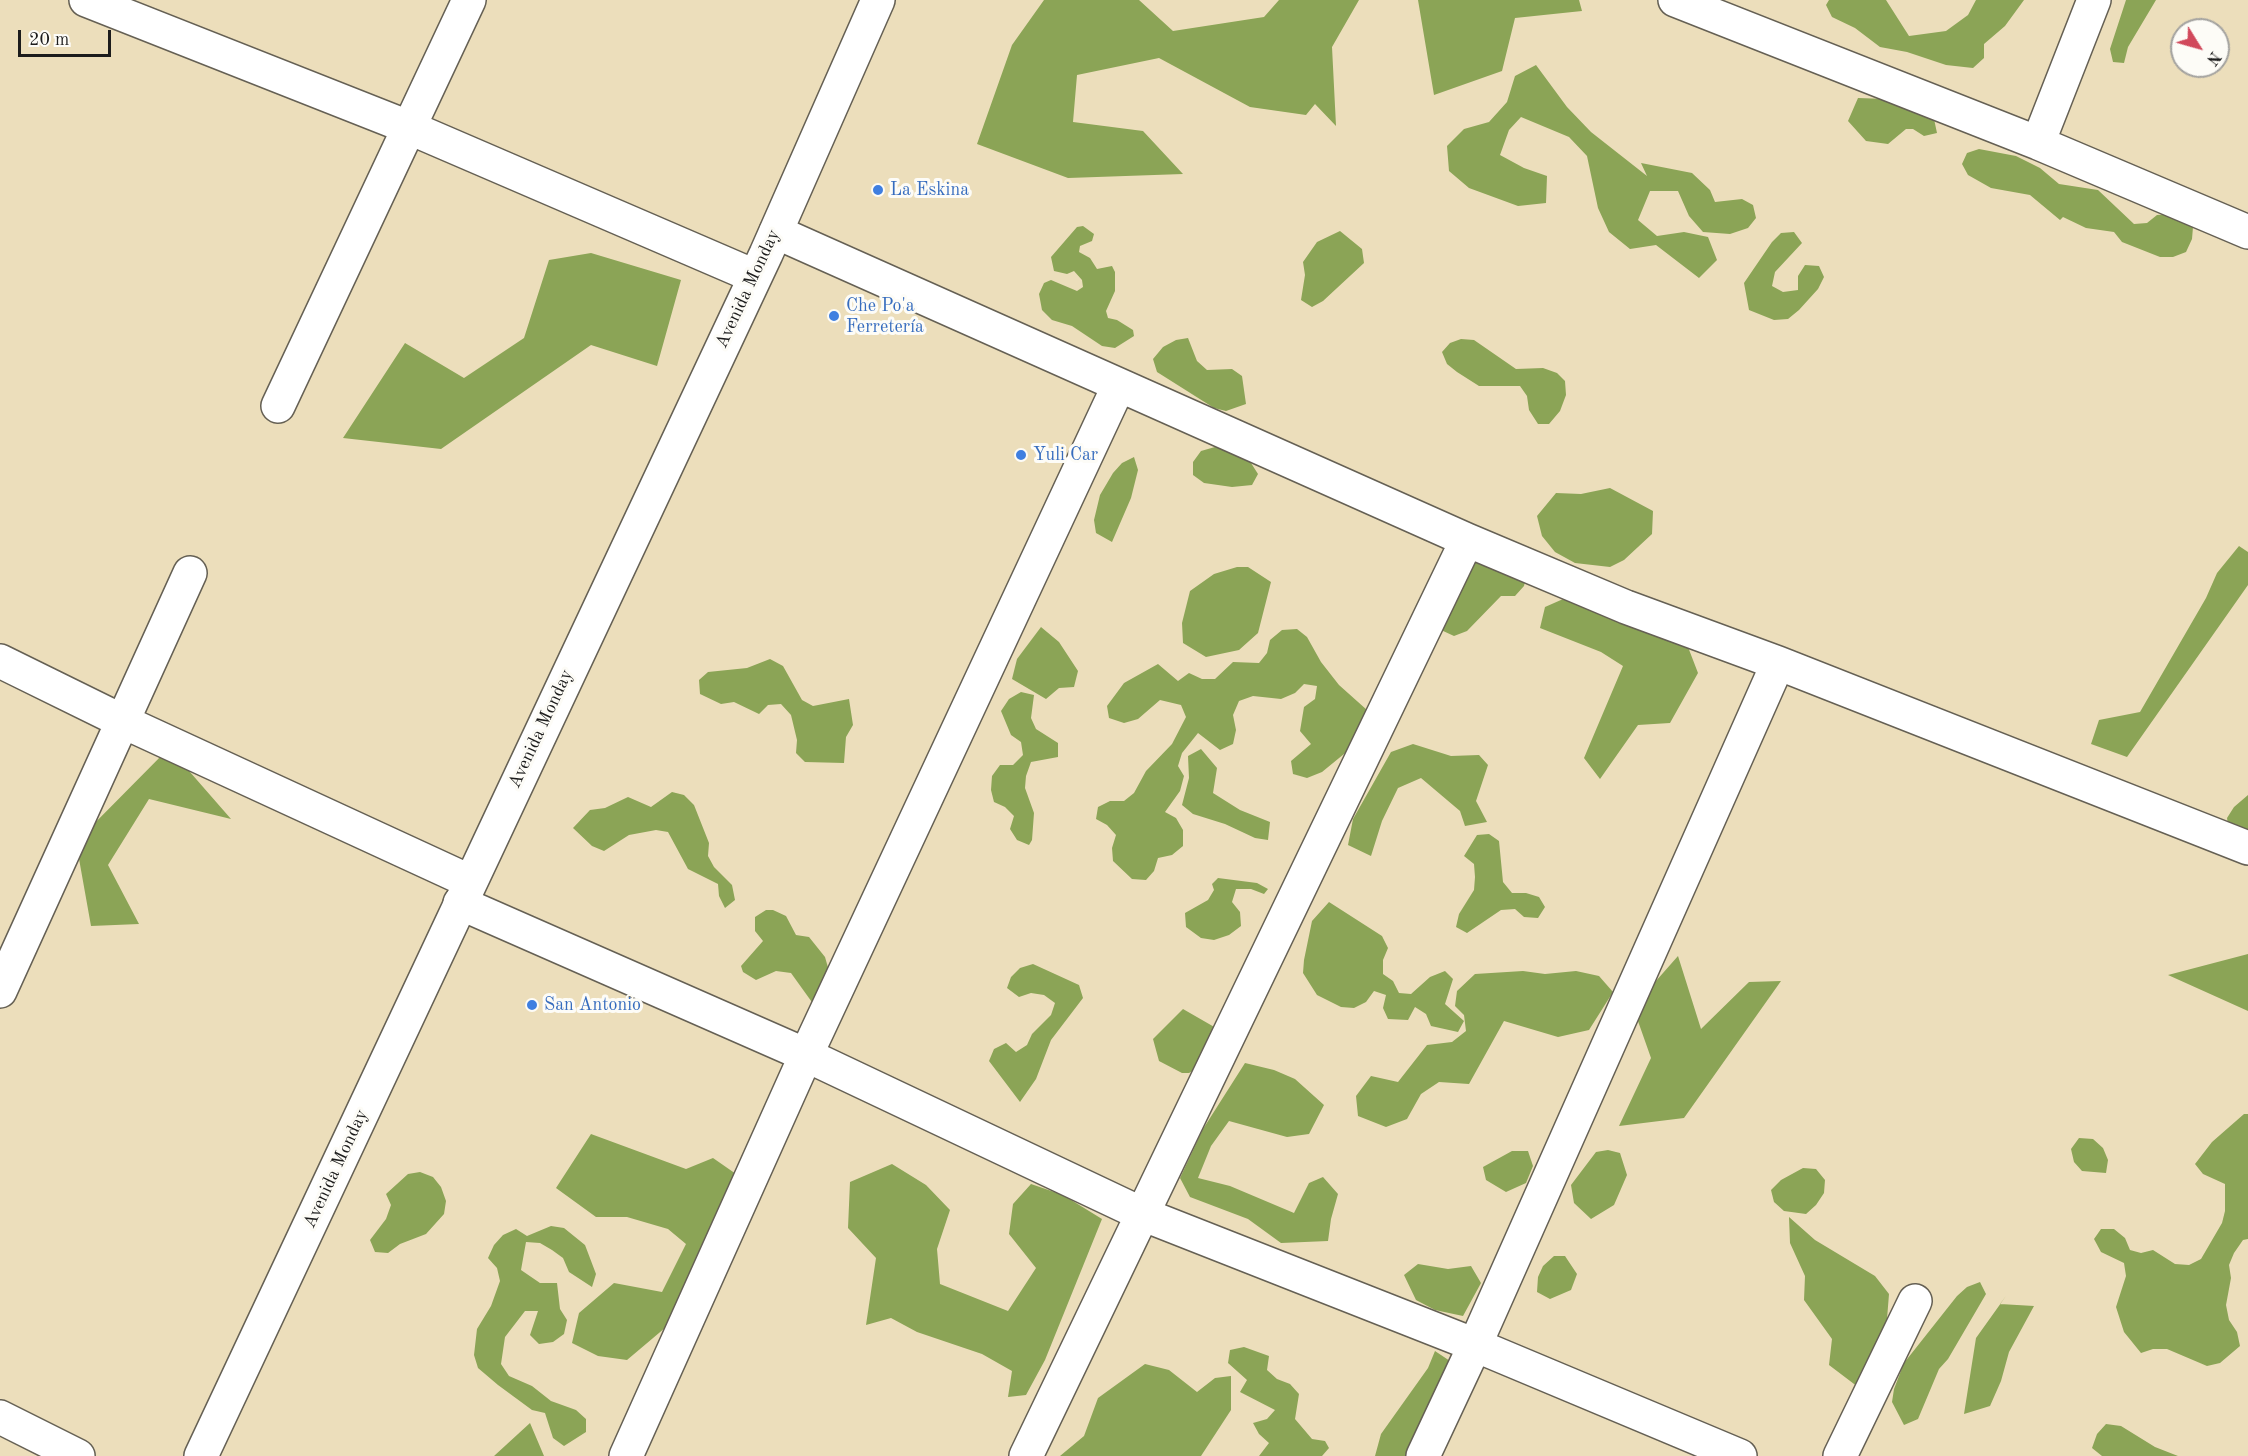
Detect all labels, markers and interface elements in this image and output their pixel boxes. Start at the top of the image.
scale bar [21,18,114,56]
north arrow [2170,18,2230,78]
text: 20 m [29,31,69,49]
text: N [2203,48,2223,67]
place label: La Eskina [890,179,969,201]
marker: La Eskina [871,183,885,197]
street label: Avenida Monday [711,226,785,352]
place label: Che Po'a Ferretería [846,295,924,338]
marker: Che Po'a Ferretería [827,309,841,323]
place label: Yuli Car [1033,444,1098,466]
marker: Yuli Car [1014,448,1028,462]
street label: Avenida Monday [504,666,578,792]
place label: San Antonio [544,994,641,1016]
marker: San Antonio [525,998,539,1012]
street label: Avenida Monday [299,1106,373,1232]

